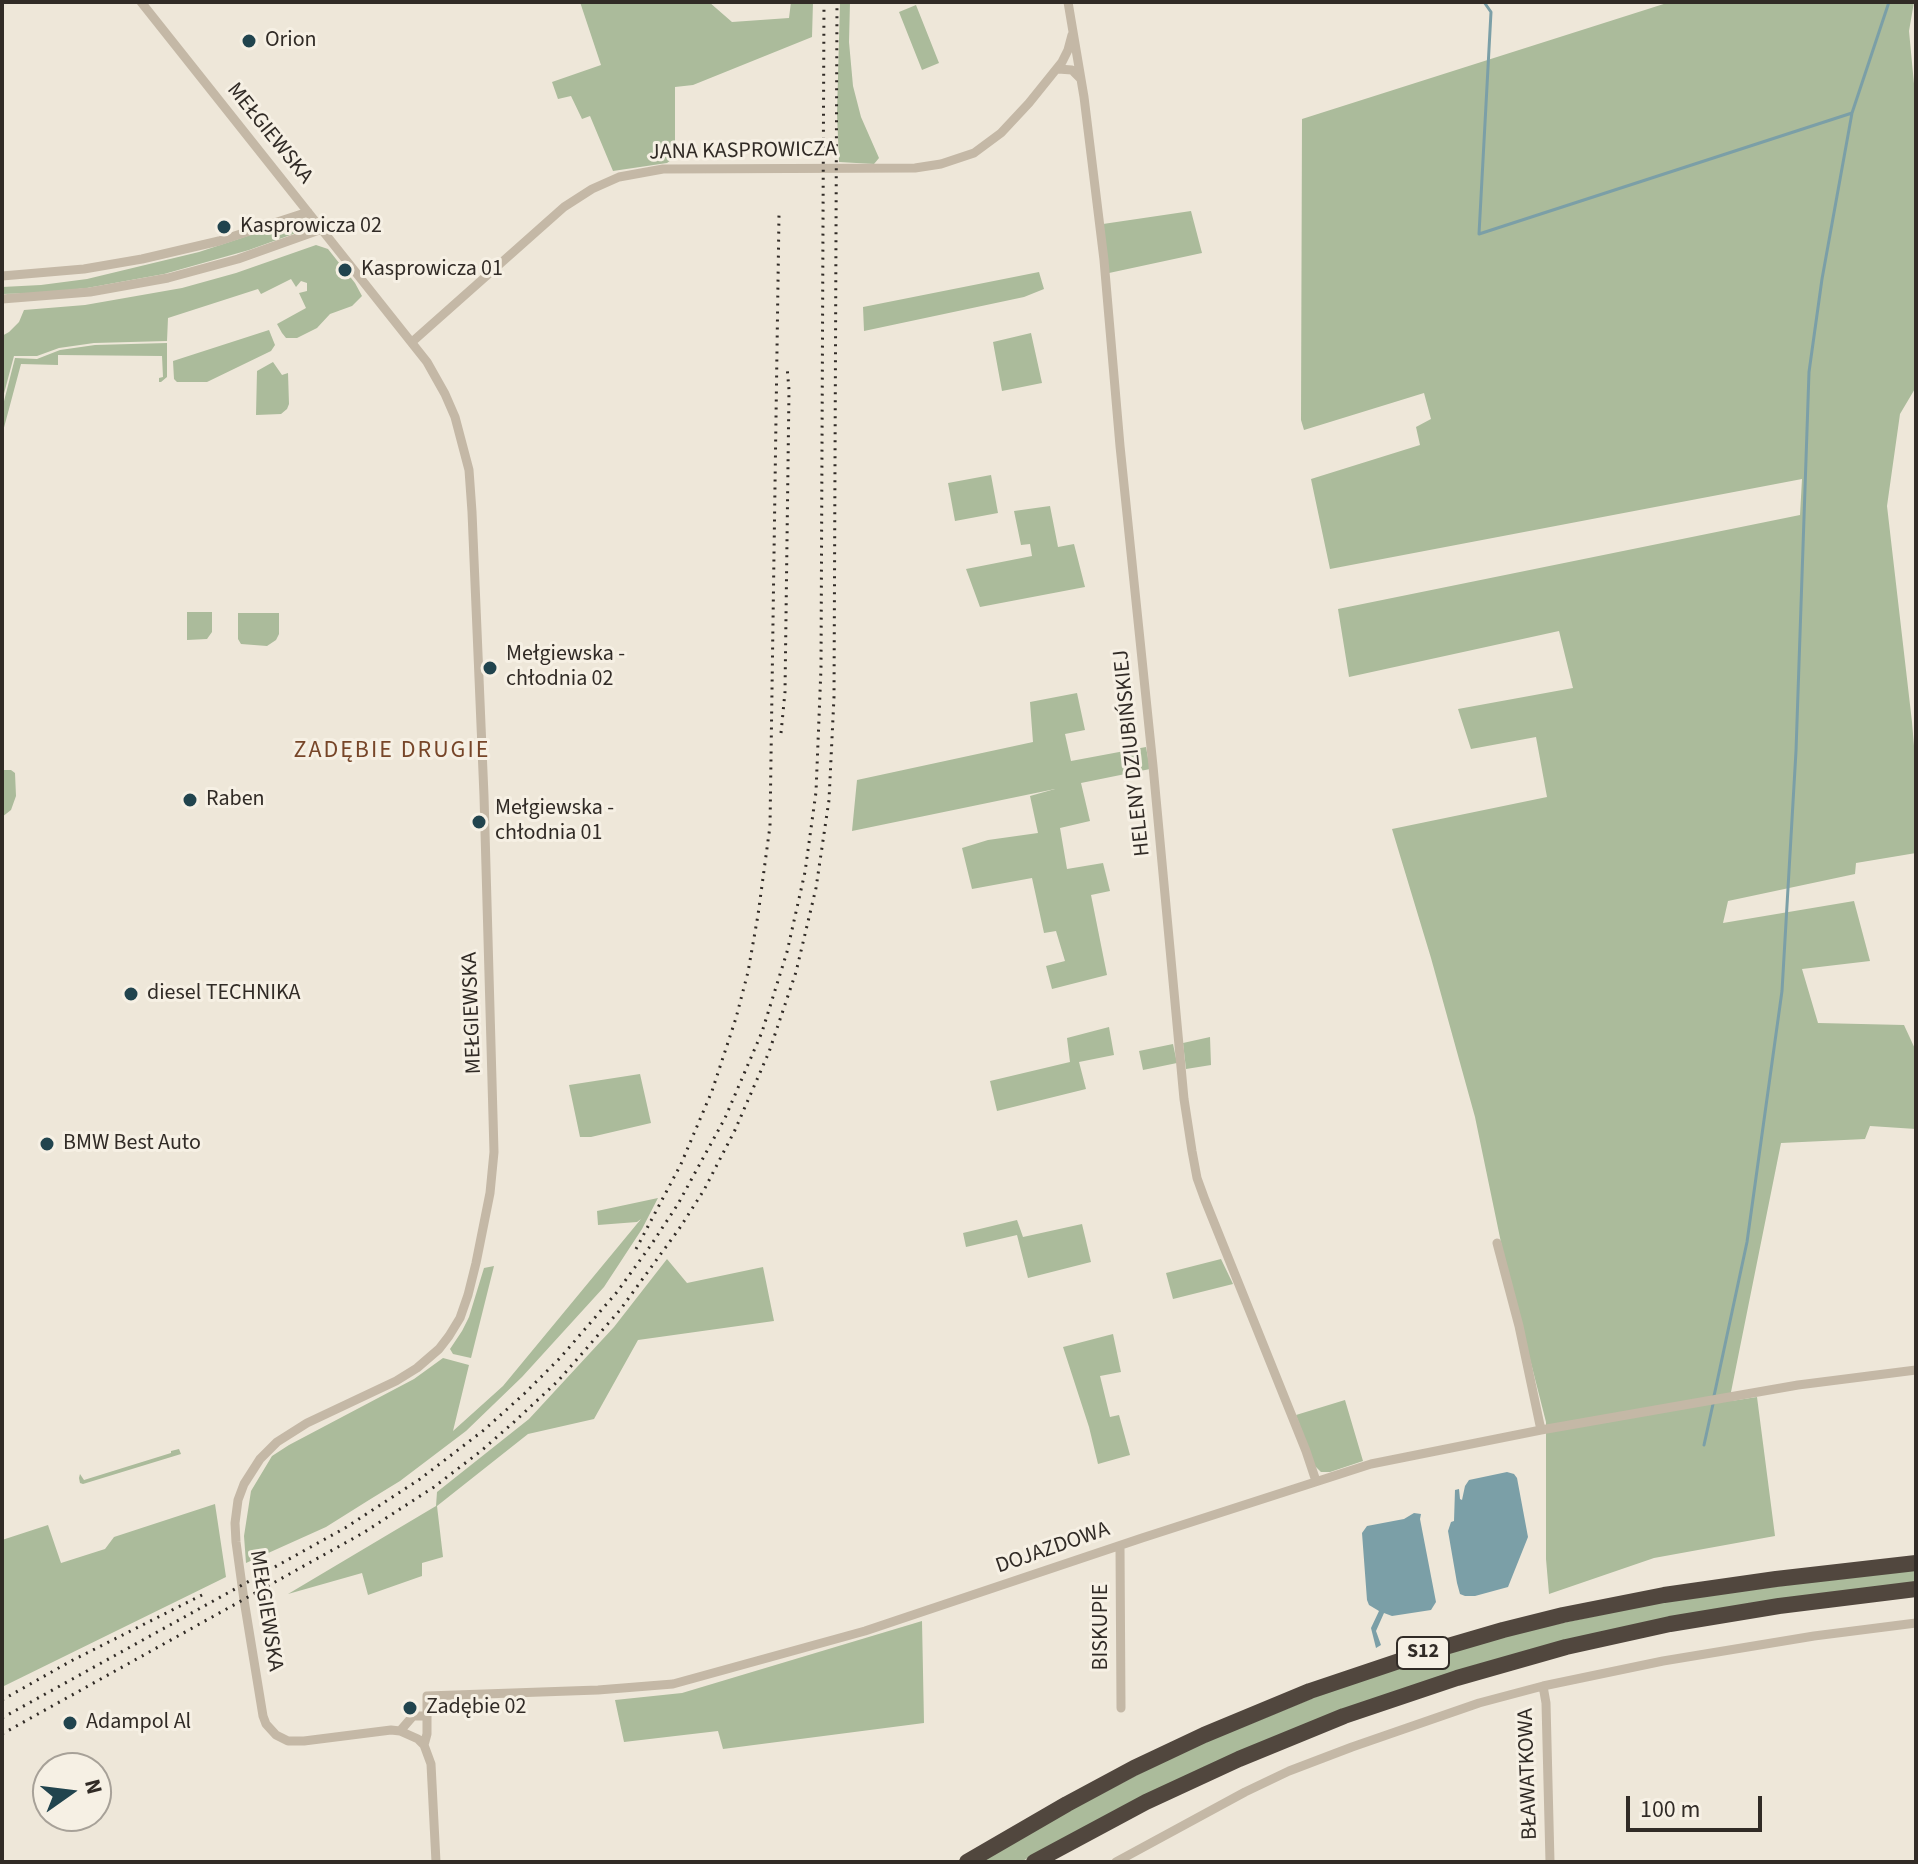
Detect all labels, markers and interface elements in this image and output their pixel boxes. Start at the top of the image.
place label: Orion [265,28,317,54]
marker: Orion [240,32,258,50]
street label: MEŁGIEWSKA [220,78,318,190]
street label: JANA KASPROWICZA [649,137,837,167]
place label: Kasprowicza 02 [240,214,382,240]
marker: Kasprowicza 02 [215,218,233,236]
place label: Kasprowicza 01 [361,257,503,283]
marker: Kasprowicza 01 [336,261,354,279]
place label: Mełgiewska - chłodnia 02 [506,642,625,694]
street label: HELENY DZIUBIŃSKIEJ [1109,648,1157,858]
marker: Mełgiewska - chłodnia 02 [481,659,499,677]
district label: ZADĘBIE DRUGIE [294,738,490,766]
place label: Raben [206,787,265,813]
marker: Raben [181,791,199,809]
place label: Mełgiewska - chłodnia 01 [495,796,614,848]
marker: Mełgiewska - chłodnia 01 [470,813,488,831]
street label: MEŁGIEWSKA [458,951,488,1075]
place label: diesel TECHNIKA [147,981,300,1007]
marker: diesel TECHNIKA [122,985,140,1003]
place label: BMW Best Auto [63,1131,201,1157]
marker: BMW Best Auto [38,1135,56,1153]
street label: DOJAZDOWA [993,1517,1113,1581]
street label: MEŁGIEWSKA [242,1549,288,1673]
street label: BISKUPIE [1089,1584,1115,1670]
road number: S12 [1397,1637,1449,1669]
place label: Zadębie 02 [426,1695,526,1721]
marker: Zadębie 02 [401,1699,419,1717]
street label: BŁAWATKOWA [1514,1708,1544,1840]
place label: Adampol Al [86,1710,191,1736]
marker: Adampol Al [61,1714,79,1732]
north arrow [32,1752,112,1832]
text: N [76,1776,111,1798]
scale bar [1630,1780,1766,1830]
text: 100 m [1640,1792,1700,1827]

